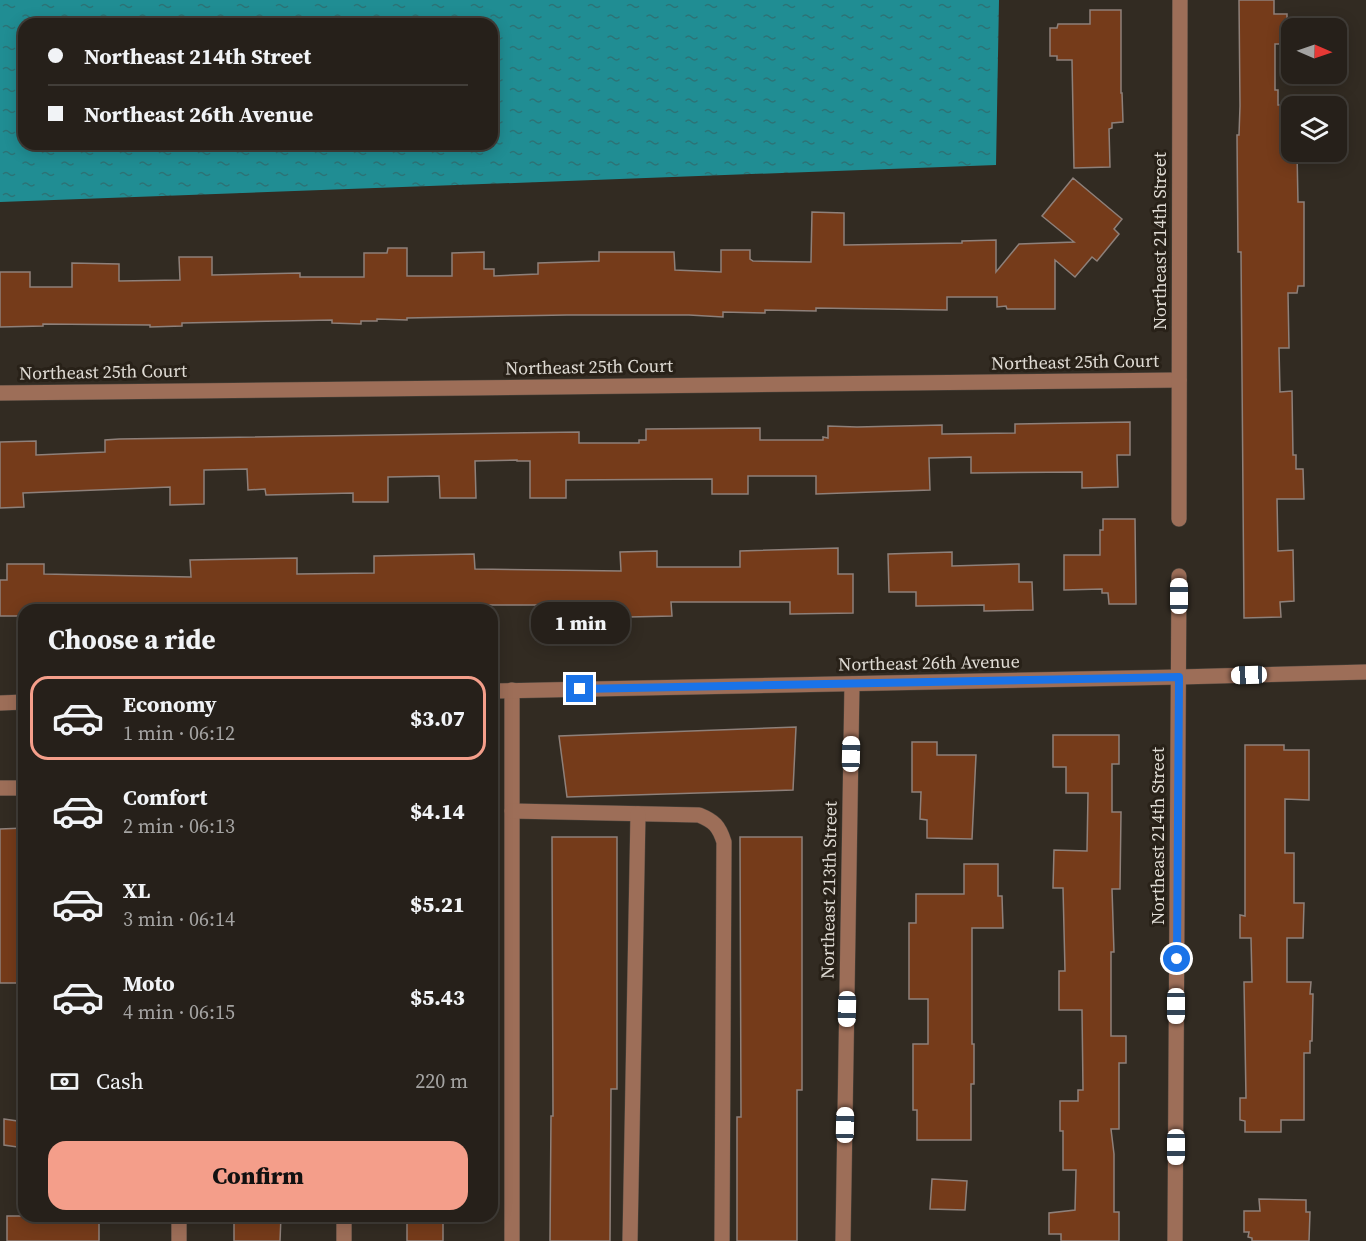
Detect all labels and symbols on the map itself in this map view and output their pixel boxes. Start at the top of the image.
north arrow [1281,18,1347,84]
street label: Northeast 214th Street [1147,152,1172,330]
street label: Northeast 25th Court [991,348,1159,375]
street label: Northeast 25th Court [505,353,673,380]
street label: Northeast 25th Court [19,358,187,385]
car [1170,578,1188,614]
callout: 1 min [530,602,630,644]
street label: Northeast 26th Avenue [838,648,1020,677]
car [1231,665,1267,685]
route end [566,675,593,702]
car [842,736,860,772]
street label: Northeast 214th Street [1145,747,1170,925]
street label: Northeast 213th Street [814,801,843,979]
route start [1163,945,1190,972]
car [1167,988,1185,1024]
car [838,991,856,1027]
car [836,1107,854,1143]
car [1167,1129,1185,1165]

